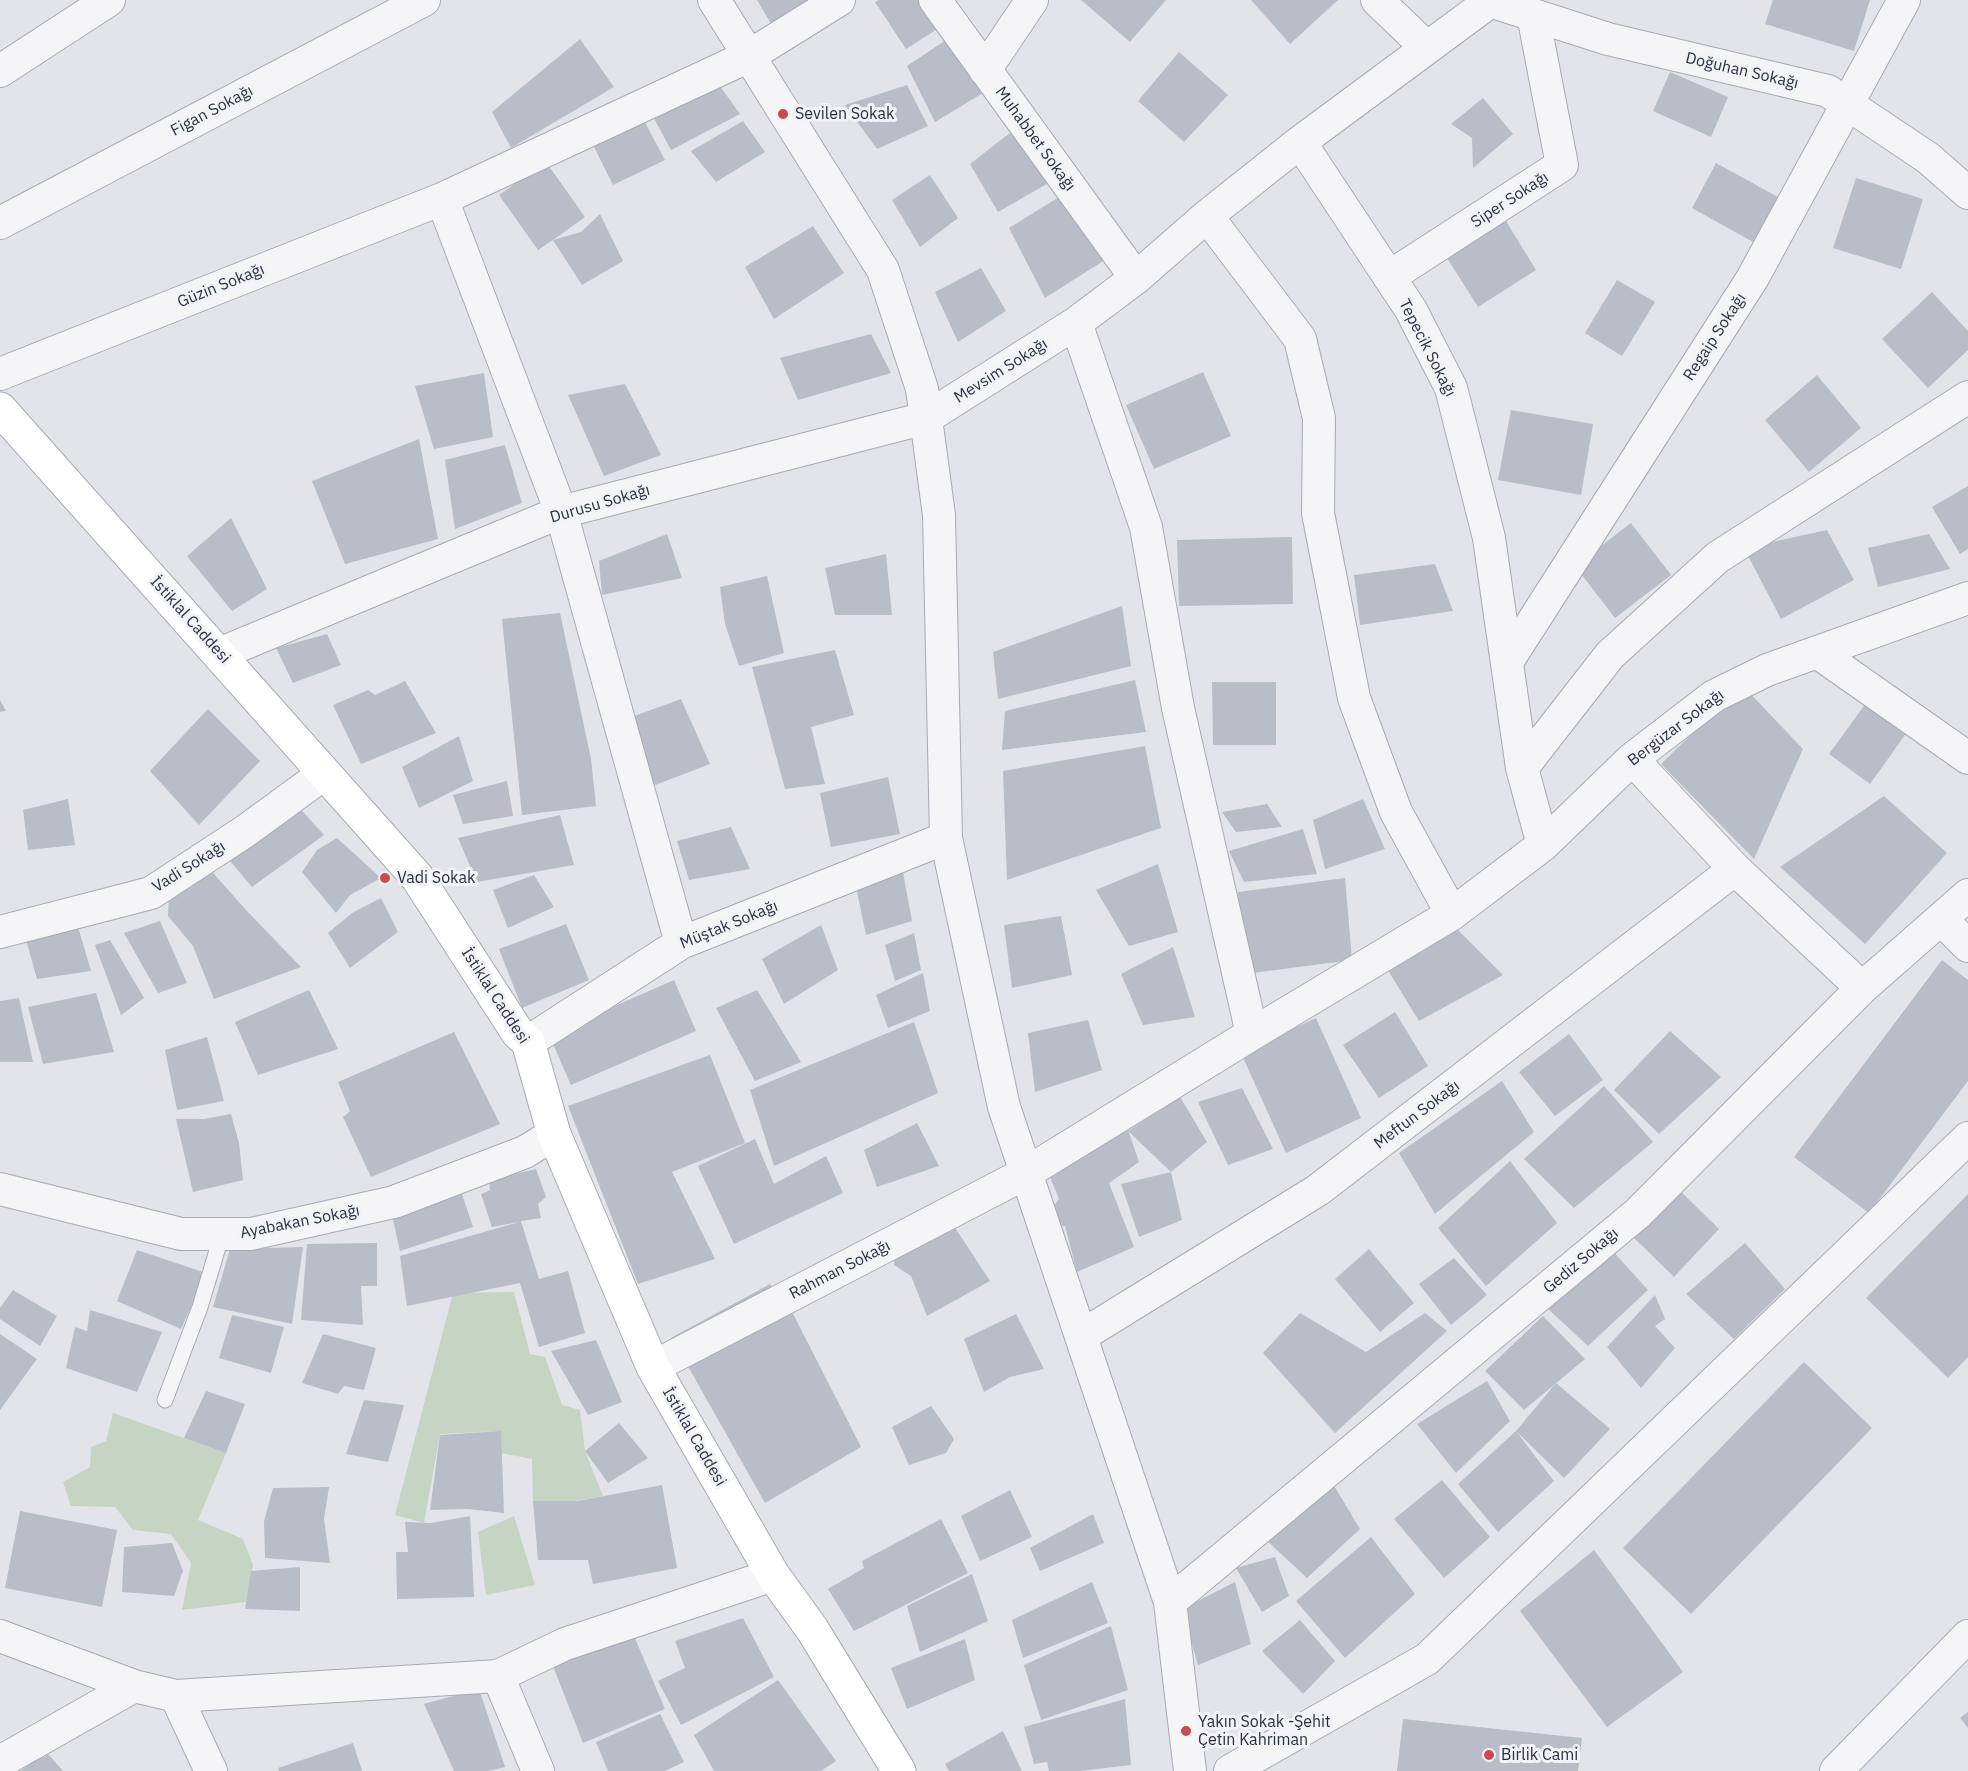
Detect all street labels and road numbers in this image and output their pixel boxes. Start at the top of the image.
street label: Doğuhan Sokağı [1684,49,1800,93]
street label: Figan Sokağı [168,81,256,141]
street label: Muhabbet Sokağı [991,83,1079,195]
street label: Siper Sokağı [1468,168,1552,232]
street label: Güzin Sokağı [175,260,267,312]
street label: Regaip Sokağı [1680,290,1750,384]
street label: Tepecik Sokağı [1394,296,1460,400]
street label: Mevsim Sokağı [951,335,1051,407]
street label: Durusu Sokağı [548,481,652,527]
street label: İstiklal Caddesi [146,572,234,668]
street label: Bergüzar Sokağı [1624,686,1728,770]
street label: Vadi Sokağı [149,837,229,897]
street label: Müştak Sokağı [677,897,781,953]
street label: İstiklal Caddesi [457,944,533,1048]
street label: Meftun Sokağı [1370,1077,1464,1153]
street label: Ayabakan Sokağı [239,1201,361,1243]
street label: Gediz Sokağı [1540,1224,1622,1298]
street label: Rahman Sokağı [786,1236,894,1304]
street label: İstiklal Caddesi [658,1384,730,1490]

